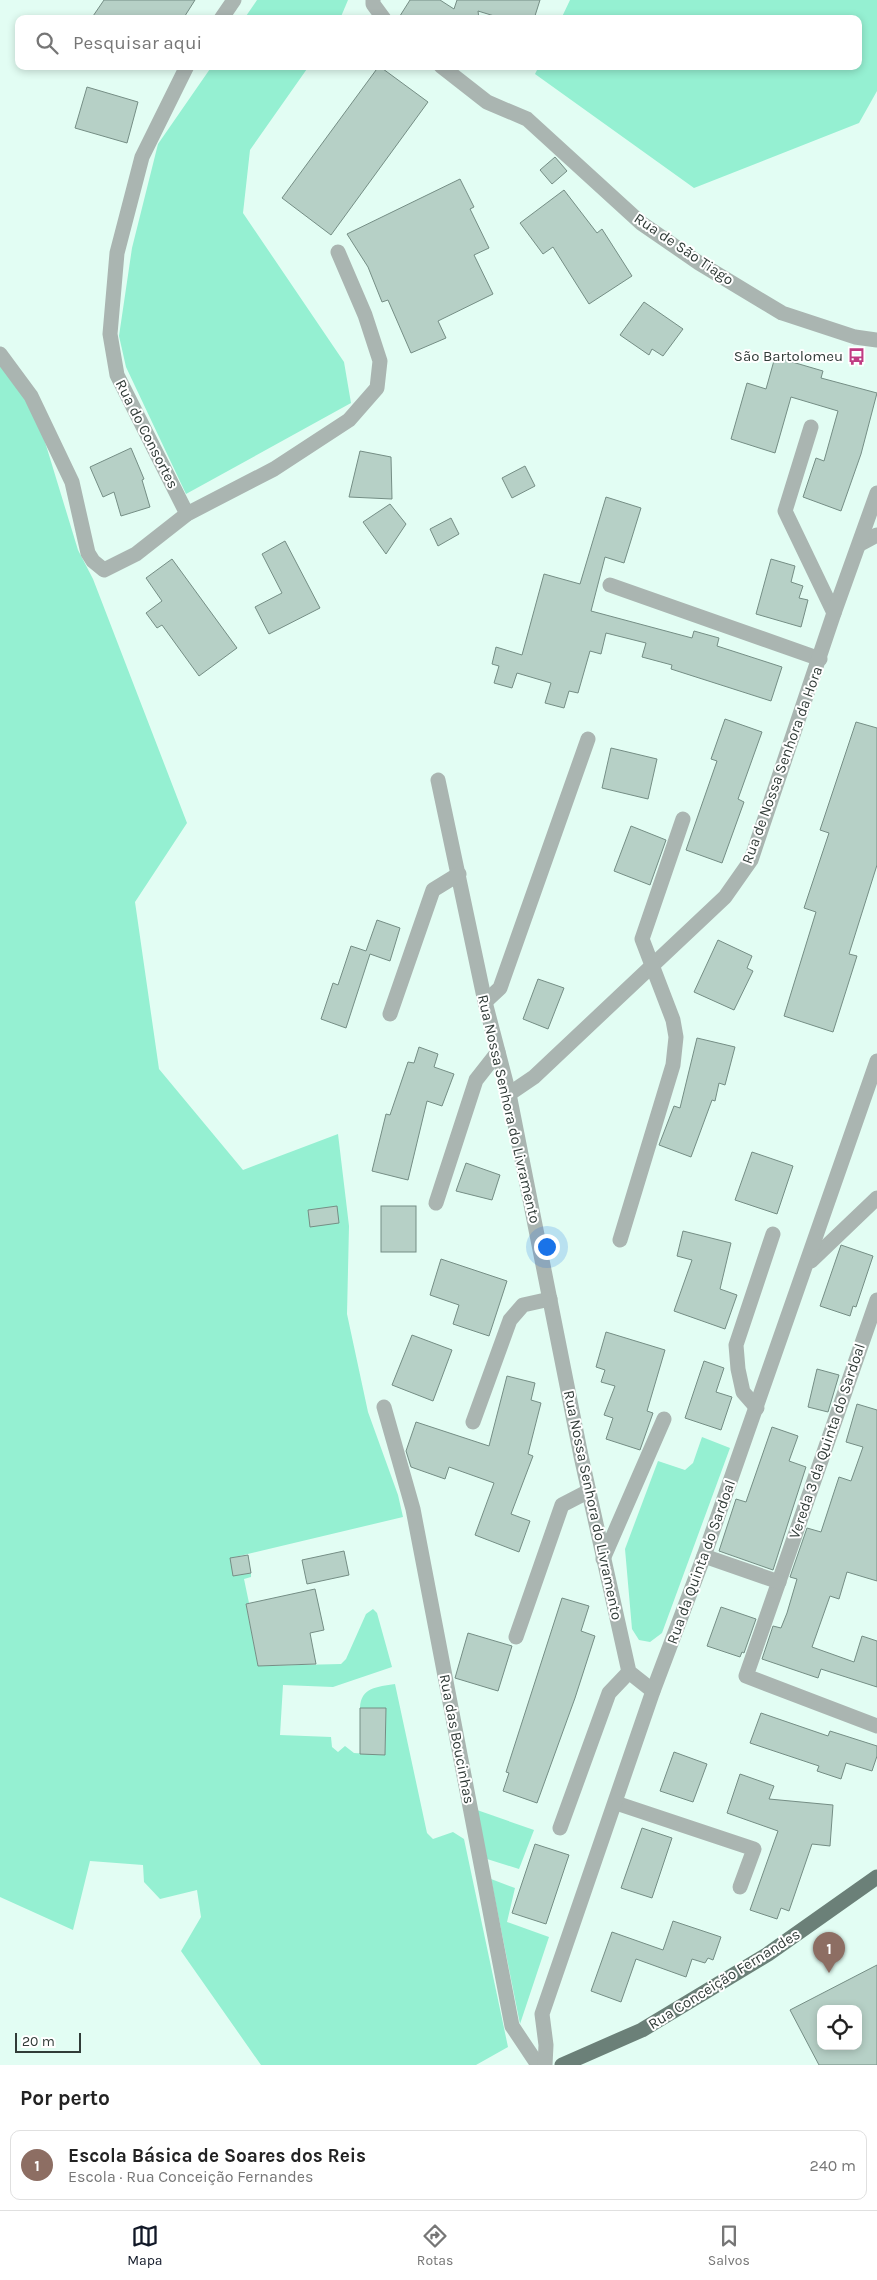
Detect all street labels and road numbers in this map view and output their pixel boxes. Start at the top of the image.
street label: Rua de São Tiago [631,209,737,289]
street label: Rua do Consortes [112,376,182,492]
street label: Rua de Nossa Senhora da Hora [738,664,826,866]
street label: Rua Nossa Senhora do Livramento [474,993,544,1225]
street label: Vereda 3 da Quinta do Sardoal [785,1341,869,1541]
street label: Rua Nossa Senhora do Livramento [560,1388,626,1622]
street label: Rua da Quinta do Sardoal [663,1477,739,1647]
street label: Rua das Boucinhas [436,1673,478,1805]
street label: Rua Conceição Fernandes [645,1925,803,2033]

